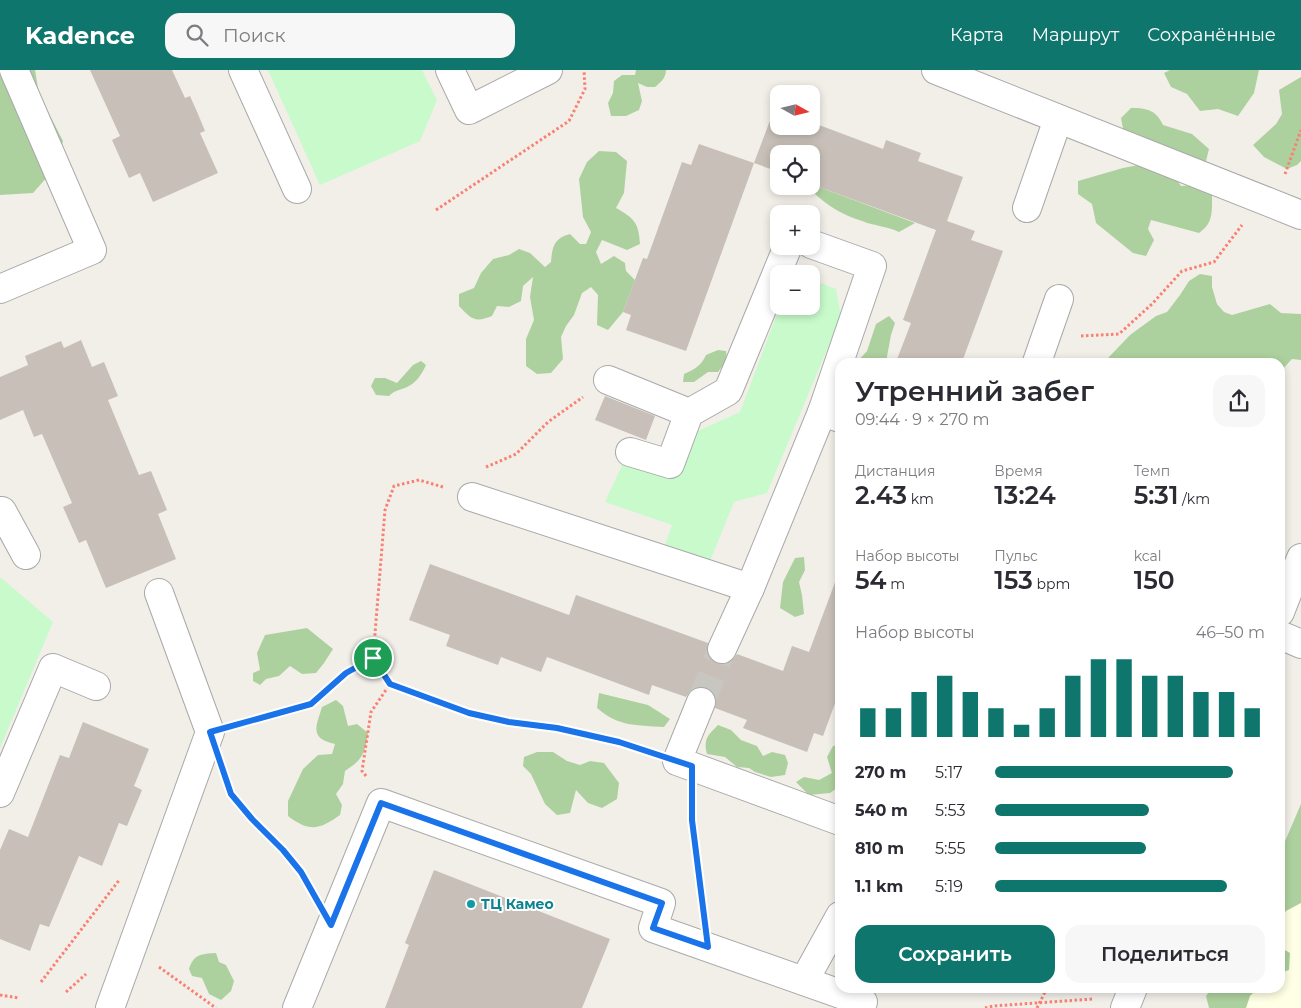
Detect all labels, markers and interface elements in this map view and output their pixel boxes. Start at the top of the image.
search box [165,13,515,58]
text: Kadence [25,21,135,50]
icon: search [183,21,211,49]
text: Поиск [223,24,286,47]
text: Карта [950,24,1004,46]
text: Маршрут [1032,24,1119,46]
text: Сохранённые [1147,24,1276,46]
north arrow [770,85,820,135]
map controls [770,85,820,315]
button: locate [770,145,820,195]
button: + [770,205,820,255]
button: − [770,265,820,315]
text: Утренний забег [855,374,1094,408]
button: share [1213,375,1265,427]
text: 09:44 · 9 × 270 m [855,410,990,429]
text: Дистанция [855,462,935,480]
text: Время [994,462,1043,480]
text: Темп [1134,462,1170,480]
text: 2.43 [855,480,907,510]
text: 13:24 [994,480,1056,510]
text: 5:31 [1134,480,1178,510]
text: km [907,490,934,508]
text: /km [1178,490,1210,508]
text: Набор высоты [855,547,960,565]
text: Пульс [994,547,1038,565]
text: kcal [1134,547,1162,565]
text: 54 [855,565,887,595]
text: 153 [994,565,1033,595]
text: 150 [1134,565,1175,595]
text: m [887,575,905,593]
text: bpm [1033,575,1070,593]
text: Набор высоты [855,623,975,642]
text: 46–50 m [1196,623,1265,642]
pin [352,637,394,679]
icon: arrive [359,644,387,672]
text: 270 m [855,763,906,782]
text: 5:17 [935,763,963,782]
text: 540 m [855,801,908,820]
text: 5:53 [935,801,965,820]
text: 810 m [855,839,904,858]
text: 5:55 [935,839,965,858]
text: 1.1 km [855,877,903,896]
text: 5:19 [935,877,963,896]
place label: ТЦ Камео [481,895,554,913]
marker: ТЦ Камео [465,898,477,910]
button: Сохранить [855,925,1055,983]
button: Поделиться [1065,925,1265,983]

